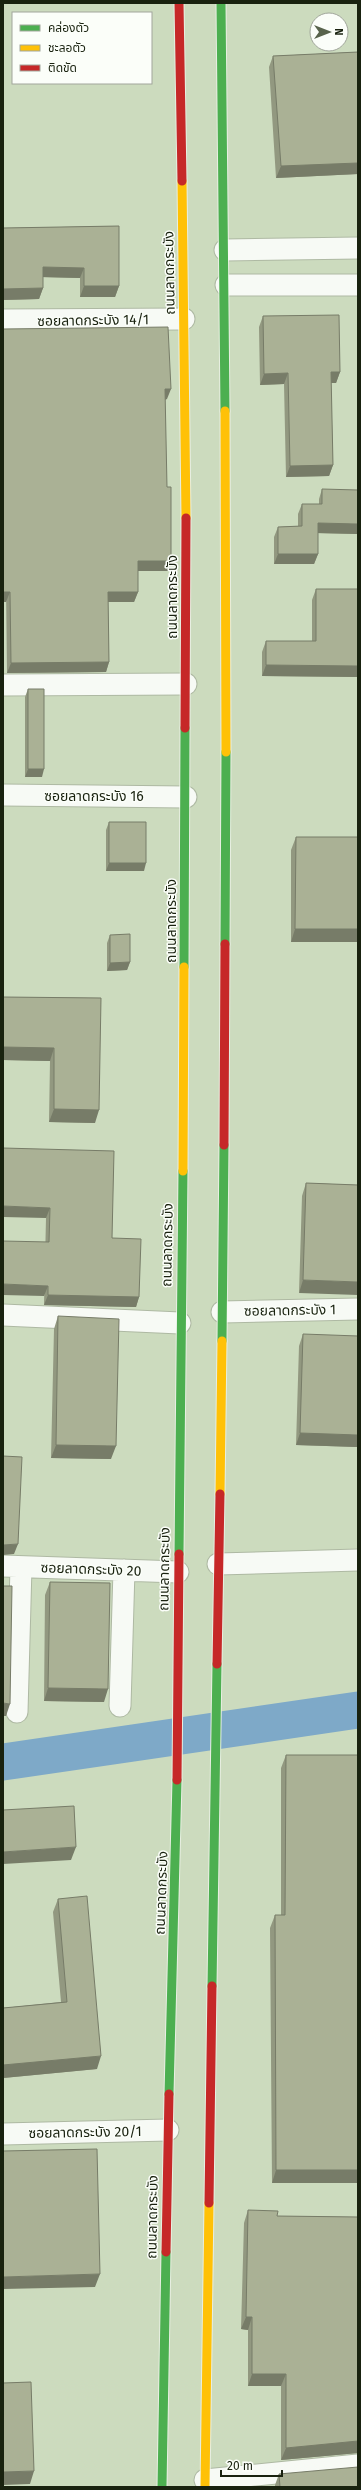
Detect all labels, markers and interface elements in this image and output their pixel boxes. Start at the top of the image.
legend [12,12,152,84]
north arrow [309,12,349,52]
text: คล่องตัว [48,21,89,35]
text: N [332,28,345,36]
text: ชะลอตัว [48,41,86,55]
text: ติดขัด [48,61,77,75]
street label: ถนนลาดกระบัง [160,231,179,315]
street label: ซอยลาดกระบัง 14/1 [37,311,149,330]
street label: ถนนลาดกระบัง [164,555,181,639]
street label: ซอยลาดกระบัง 16 [44,788,144,805]
street label: ถนนลาดกระบัง [163,879,180,963]
street label: ถนนลาดกระบัง [158,1203,177,1287]
street label: ซอยลาดกระบัง 1 [244,1301,336,1320]
street label: ถนนลาดกระบัง [155,1527,174,1611]
street label: ซอยลาดกระบัง 20 [40,1559,142,1580]
street label: ถนนลาดกระบัง [152,1851,171,1935]
street label: ซอยลาดกระบัง 20/1 [28,2123,142,2142]
street label: ถนนลาดกระบัง [143,2175,162,2259]
scale bar [221,2452,282,2478]
text: 20 m [227,2459,253,2473]

